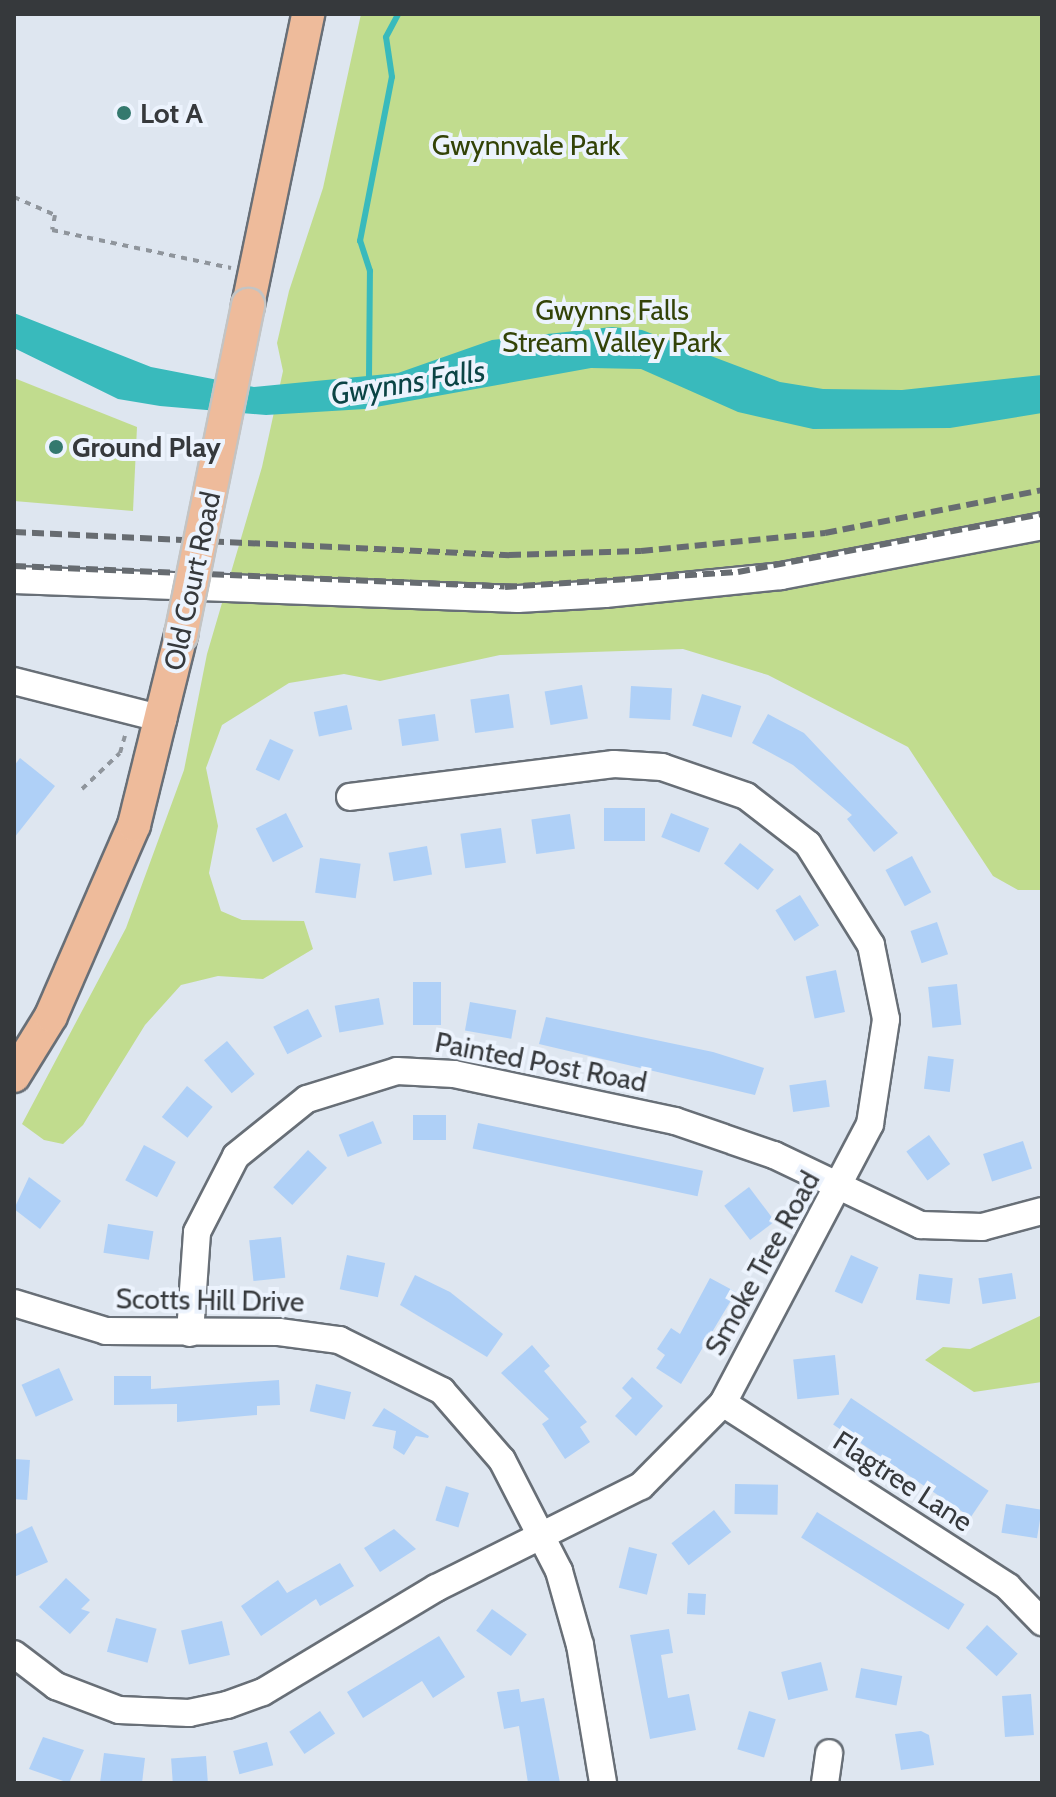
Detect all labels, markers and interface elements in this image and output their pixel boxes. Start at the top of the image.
place label: Lot A [140,96,203,130]
marker: Lot A [115,104,133,122]
park label: Gwynnvale Park [432,128,620,162]
park label: Gwynns Falls Stream Valley Park [502,293,722,359]
water label: Gwynns Falls [328,353,488,413]
place label: Ground Play [72,430,221,464]
marker: Ground Play [47,438,65,456]
street label: Old Court Road [157,489,227,673]
street label: Painted Post Road [432,1025,650,1099]
street label: Smoke Tree Road [698,1165,826,1361]
street label: Scotts Hill Drive [115,1282,305,1318]
street label: Flagtree Lane [827,1424,979,1538]

